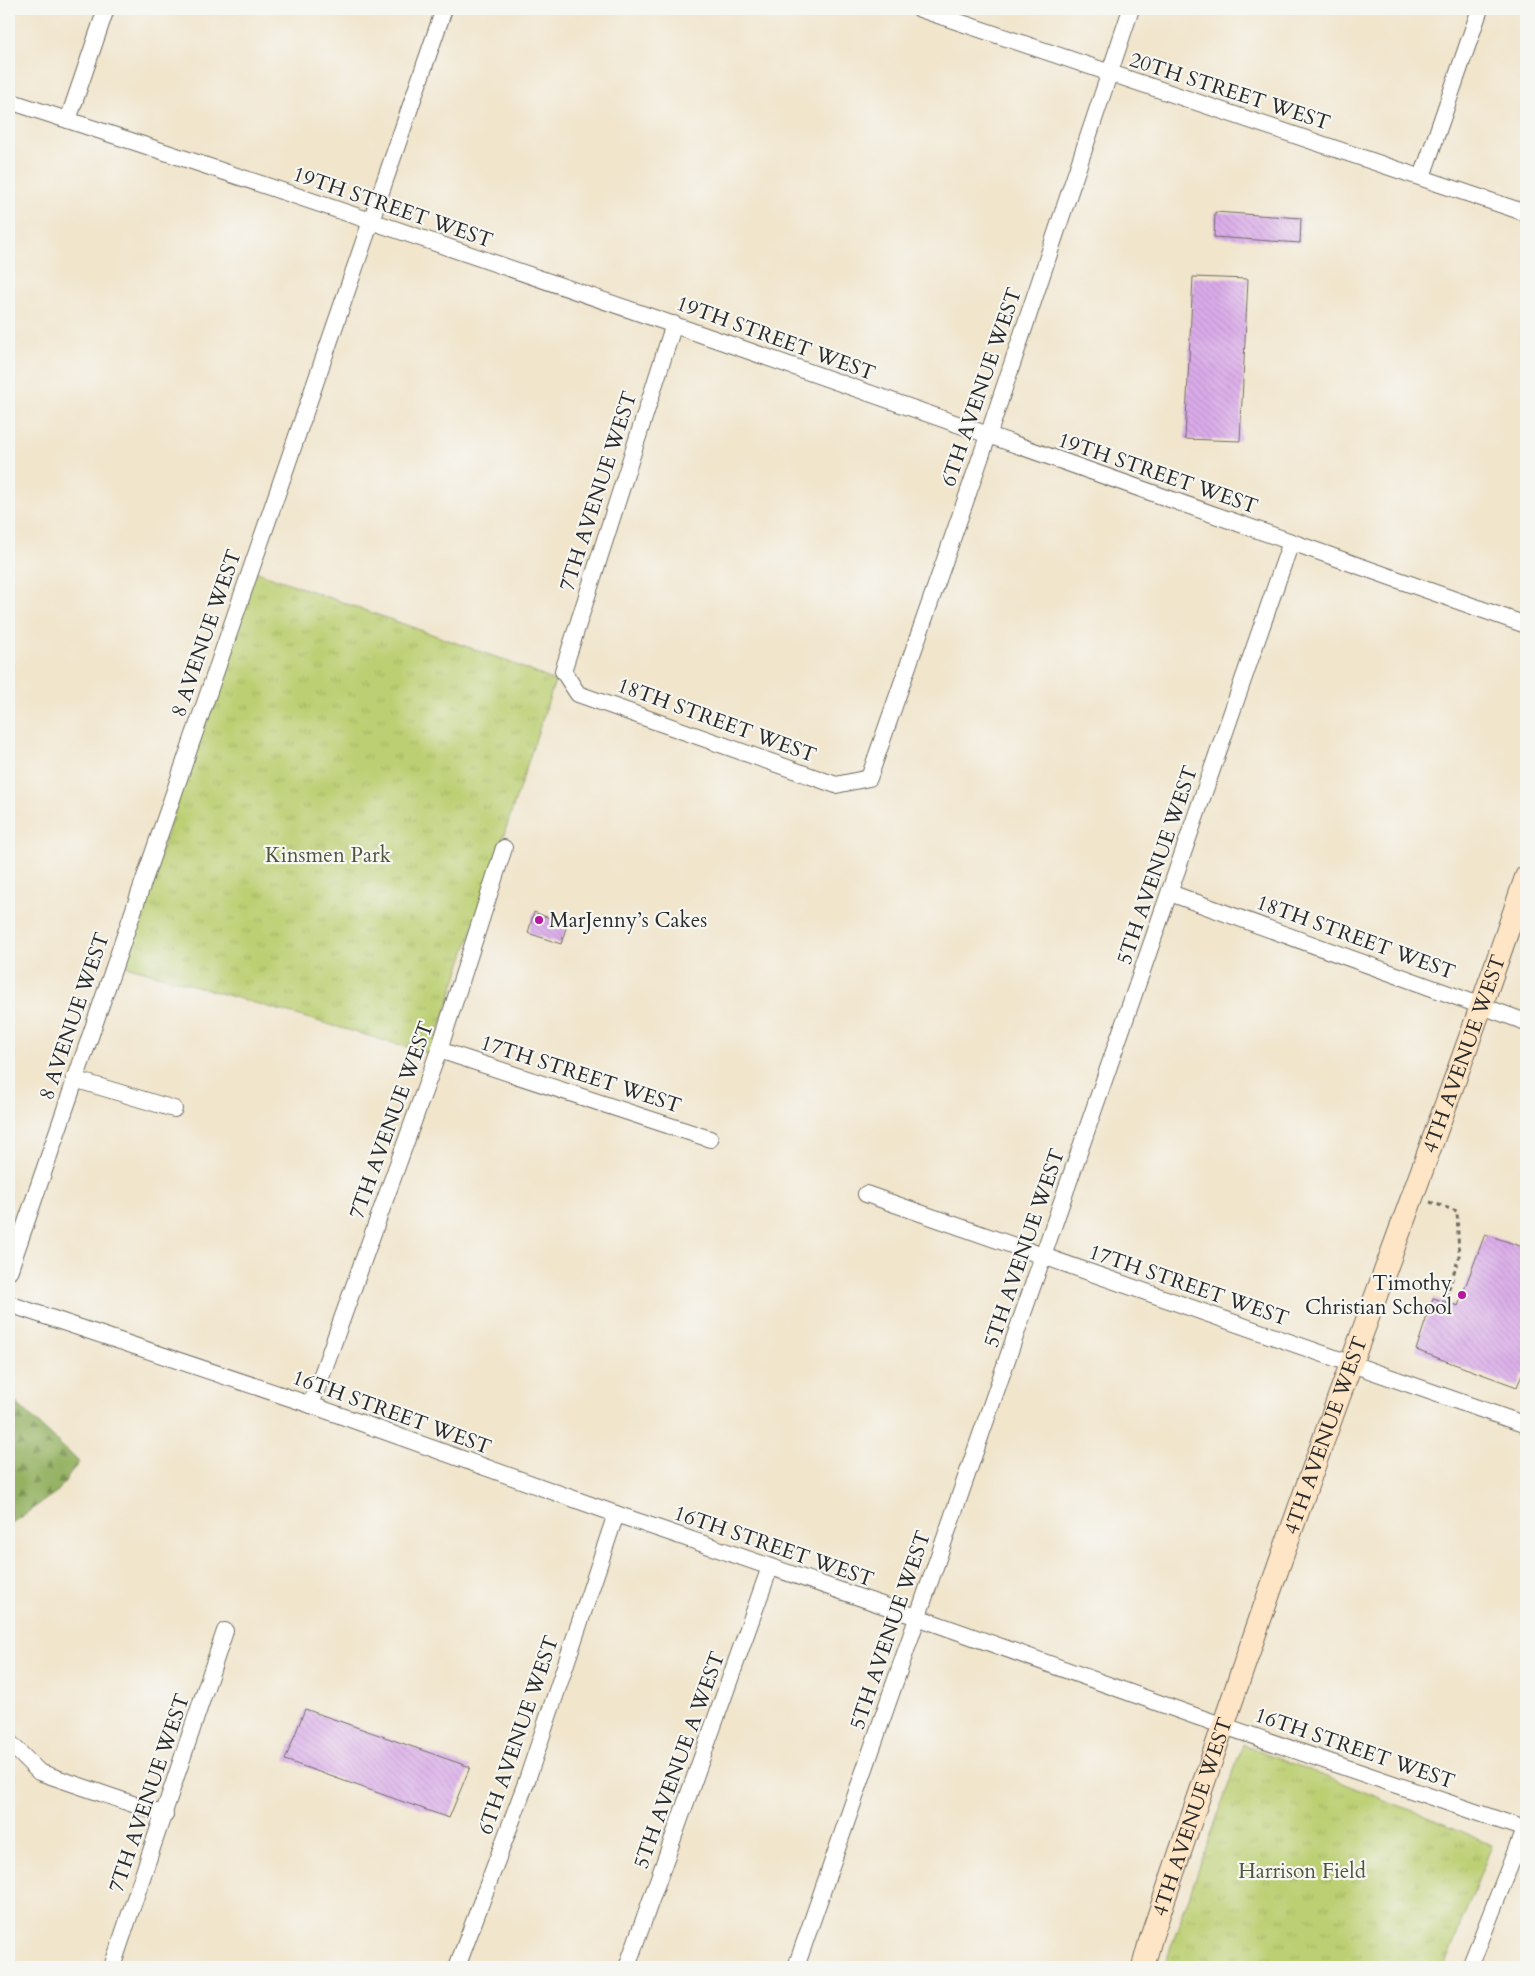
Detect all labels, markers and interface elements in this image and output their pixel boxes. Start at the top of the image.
street label: 20TH STREET WEST [1126,45,1334,138]
street label: 19TH STREET WEST [289,160,497,255]
street label: 6TH AVENUE WEST [934,284,1029,490]
street label: 19TH STREET WEST [672,289,879,388]
street label: 7TH AVENUE WEST [552,388,644,595]
street label: 19TH STREET WEST [1054,426,1262,521]
street label: 8 AVENUE WEST [164,545,249,721]
street label: 18TH STREET WEST [613,671,820,770]
street label: 5TH AVENUE WEST [1110,762,1205,968]
park label: Kinsmen Park [265,841,392,870]
street label: 18TH STREET WEST [1252,888,1459,987]
place label: MarJenny’s Cakes [549,906,707,935]
marker: MarJenny’s Cakes [533,914,545,926]
street label: 8 AVENUE WEST [32,928,117,1104]
street label: 4TH AVENUE WEST [1416,951,1513,1157]
street label: 7TH AVENUE WEST [342,1017,441,1223]
street label: 17TH STREET WEST [477,1028,685,1121]
street label: 5TH AVENUE WEST [977,1145,1072,1351]
street label: 17TH STREET WEST [1085,1238,1293,1333]
place label: Timothy Christian School [1305,1269,1452,1322]
marker: Timothy Christian School [1456,1289,1468,1301]
street label: 4TH AVENUE WEST [1277,1333,1375,1539]
street label: 16TH STREET WEST [288,1363,495,1462]
street label: 16TH STREET WEST [670,1499,878,1594]
street label: 5TH AVENUE WEST [843,1527,938,1733]
street label: 6TH AVENUE WEST [471,1632,566,1838]
street label: 5TH AVENUE A WEST [627,1648,732,1873]
street label: 7TH AVENUE WEST [102,1690,197,1896]
street label: 16TH STREET WEST [1251,1701,1459,1796]
street label: 4TH AVENUE WEST [1145,1714,1240,1920]
park label: Harrison Field [1238,1857,1366,1886]

